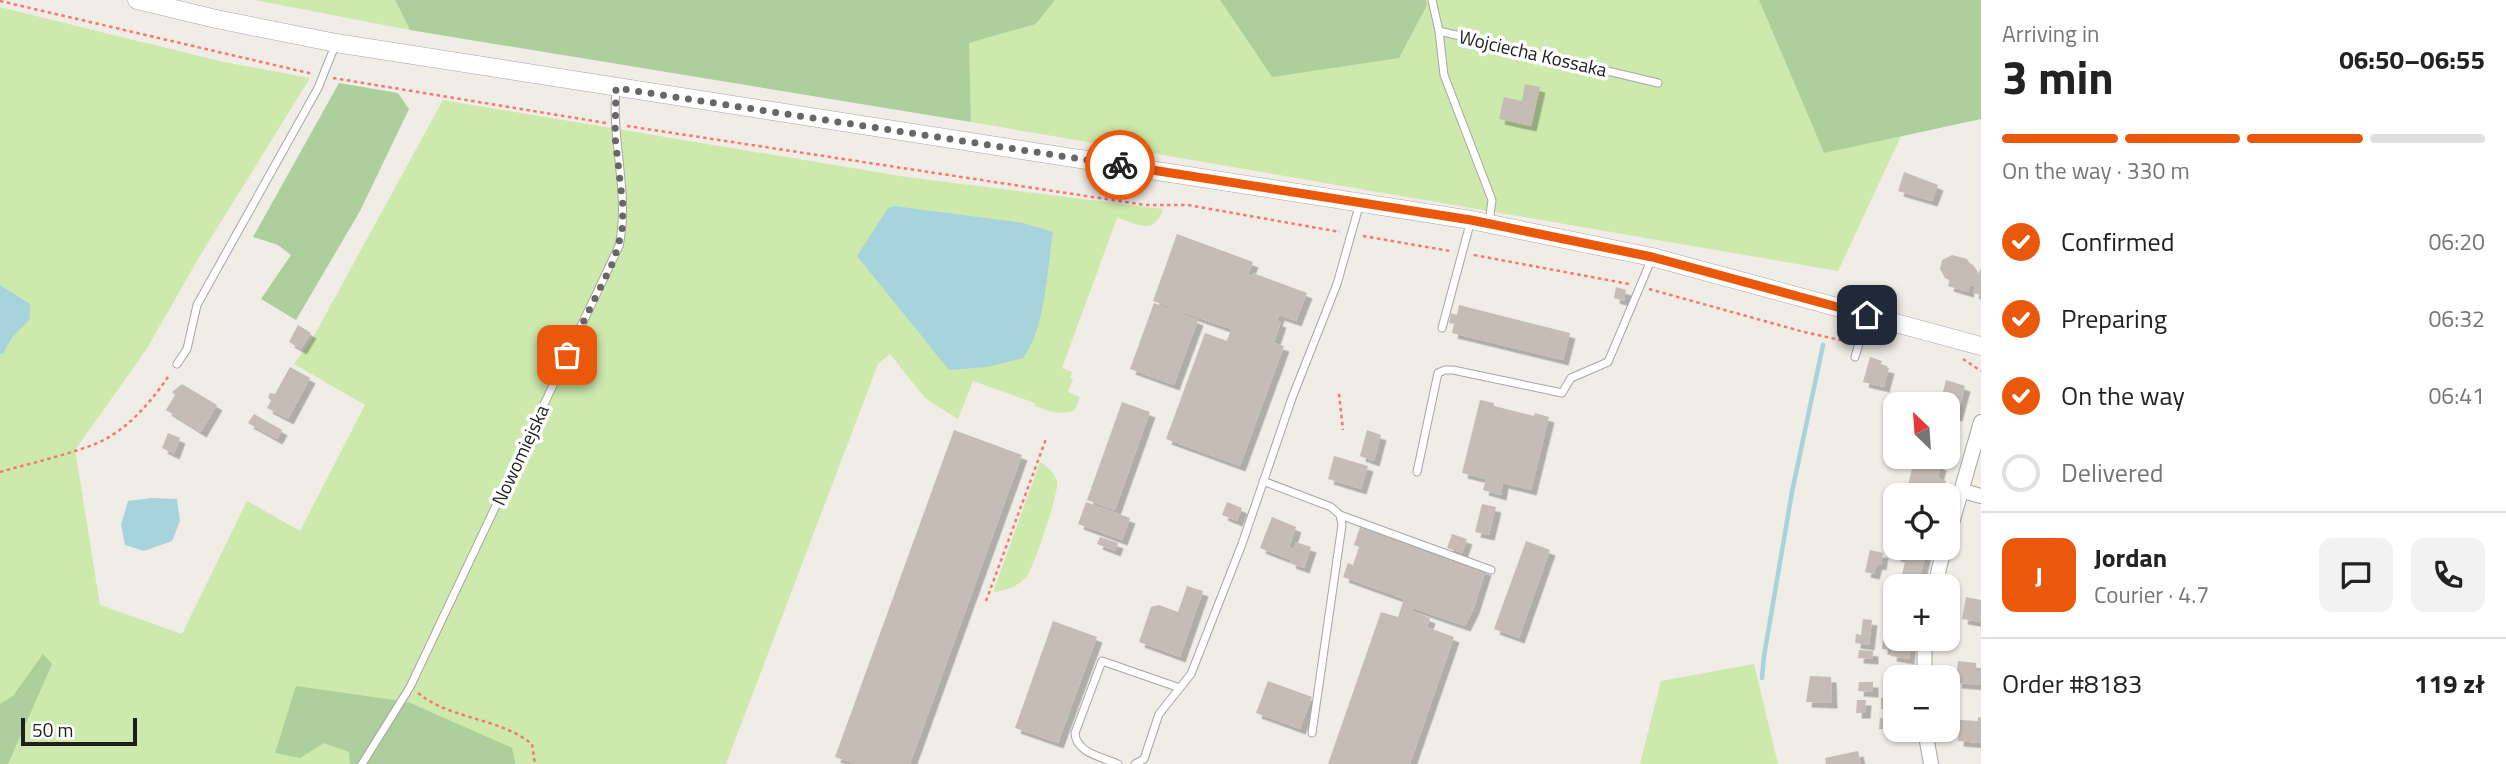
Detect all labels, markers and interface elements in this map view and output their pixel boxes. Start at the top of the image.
text: Arriving in [2002,16,2099,51]
street label: Wojciecha Kossaka [1456,21,1610,84]
text: 06:50–06:55 [2339,40,2485,79]
text: 3 min [2002,42,2114,112]
courier [1085,130,1155,200]
icon: bike [1101,146,1139,184]
text: On the way · 330 m [2002,153,2190,188]
text: Confirmed [2061,222,2175,261]
icon: check [2002,223,2040,261]
text: 06:20 [2428,224,2485,259]
pin [1837,285,1897,345]
icon: home [1848,296,1886,334]
text: Preparing [2061,299,2167,338]
icon: check [2002,300,2040,338]
text: 06:32 [2428,301,2485,336]
pin [537,325,597,385]
icon: bag [548,336,586,374]
text: On the way [2061,376,2185,415]
icon: check [2002,377,2040,415]
text: 06:41 [2428,378,2485,413]
north arrow [1883,392,1960,469]
map controls [1883,392,1960,742]
street label: Nowomiejska [484,399,556,510]
text: Delivered [2061,453,2164,492]
button: locate [1883,483,1960,560]
text: Jordan [2094,538,2167,577]
button: chat [2319,538,2393,612]
button: phone [2411,538,2485,612]
text: J [2035,556,2043,595]
button: + [1883,574,1960,651]
text: Courier · 4.7 [2094,577,2209,612]
text: Order #8183 [2002,664,2142,703]
text: 119 zł [2414,664,2485,703]
button: − [1883,665,1960,742]
scale bar [21,715,136,747]
text: 50 m [32,715,73,744]

